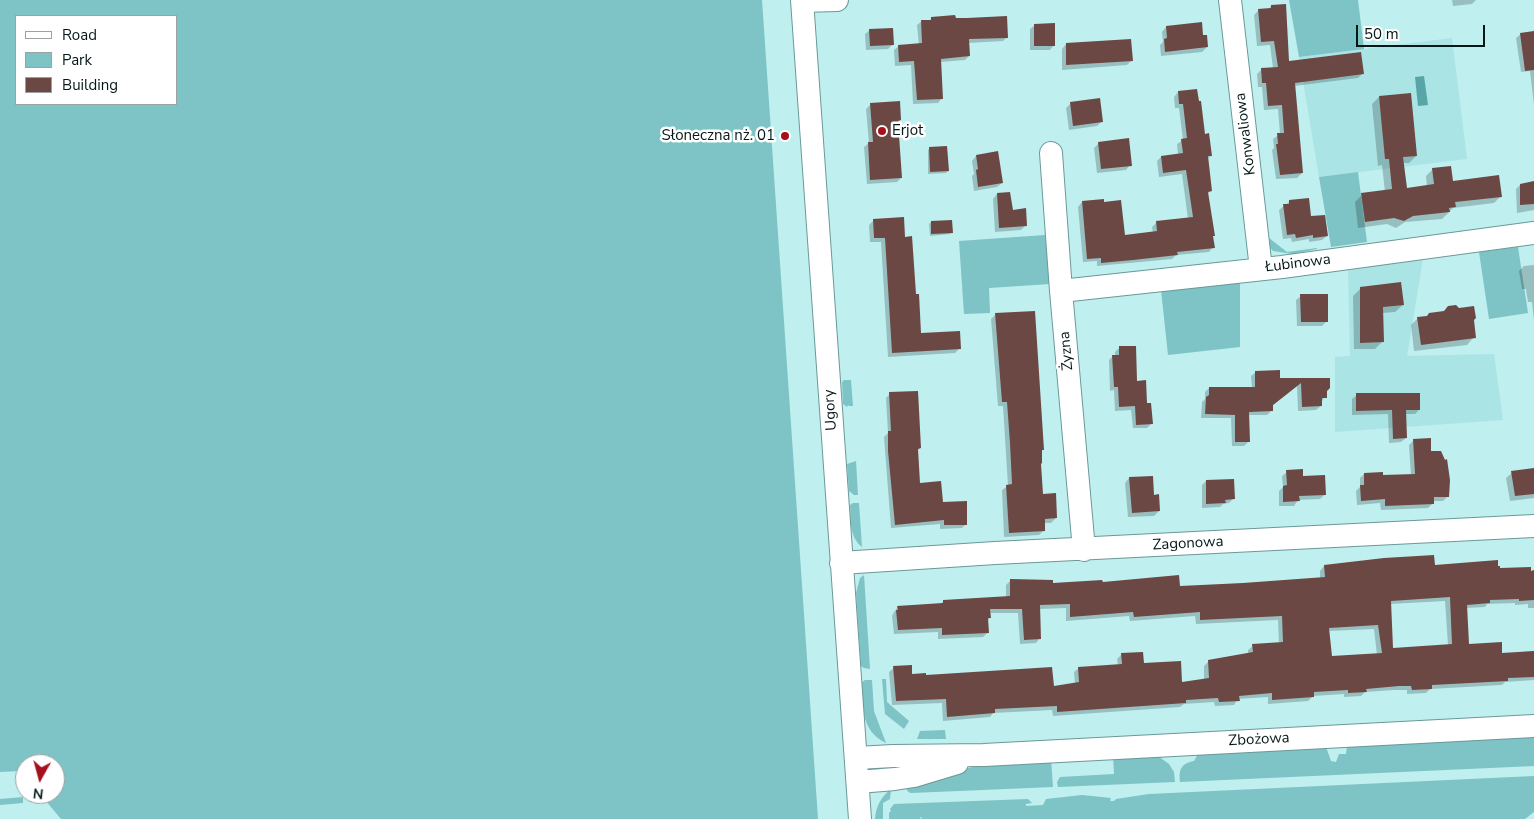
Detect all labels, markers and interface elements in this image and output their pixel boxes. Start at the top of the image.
legend [15,15,178,105]
scale bar [1359,15,1488,47]
text: 50 m [1364,24,1399,44]
text: Road [62,25,97,45]
text: Park [62,50,92,70]
text: Building [62,75,118,95]
street label: Konwaliowa [1232,92,1260,176]
place label: Erjot [892,122,923,140]
marker: Erjot [876,125,888,137]
place label: Słoneczna nż. 01 [662,127,775,145]
marker: Słoneczna nż. 01 [779,130,791,142]
street label: Łubinowa [1264,251,1332,277]
street label: Żyzna [1056,331,1078,371]
street label: Ugory [821,389,841,431]
street label: Zagonowa [1152,533,1224,555]
street label: Zbożowa [1228,729,1290,751]
north arrow [15,754,65,804]
text: N [32,783,45,803]

